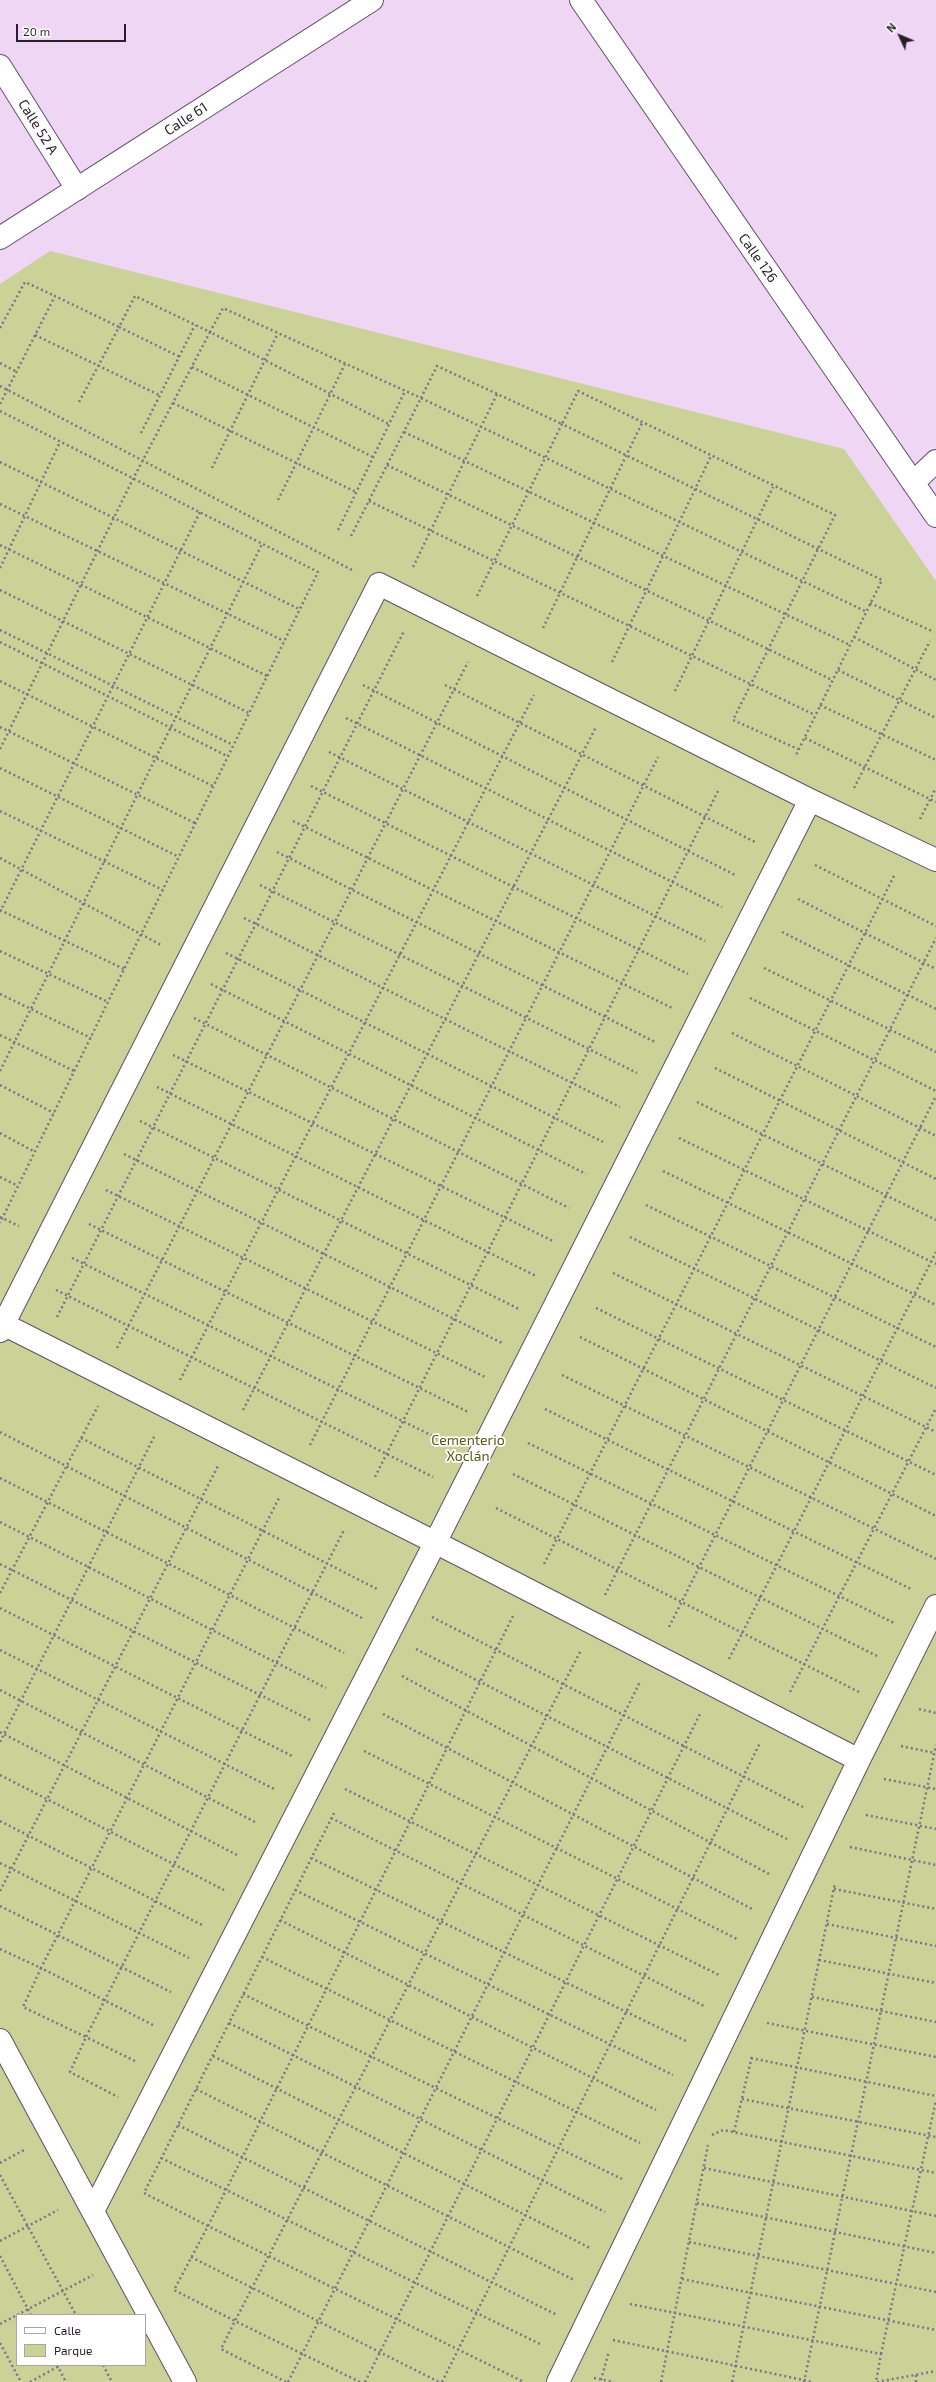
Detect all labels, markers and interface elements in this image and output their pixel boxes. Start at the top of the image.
scale bar [18,16,128,42]
north arrow [880,16,920,56]
text: N [884,20,898,35]
text: 20 m [23,24,50,38]
street label: Calle 52 A [14,96,62,158]
street label: Calle 61 [161,99,211,139]
street label: Calle 126 [735,230,781,286]
park label: Cementerio Xoclán [431,1432,505,1464]
legend [16,2314,146,2366]
text: Calle [54,2323,81,2337]
text: Parque [54,2343,92,2357]

